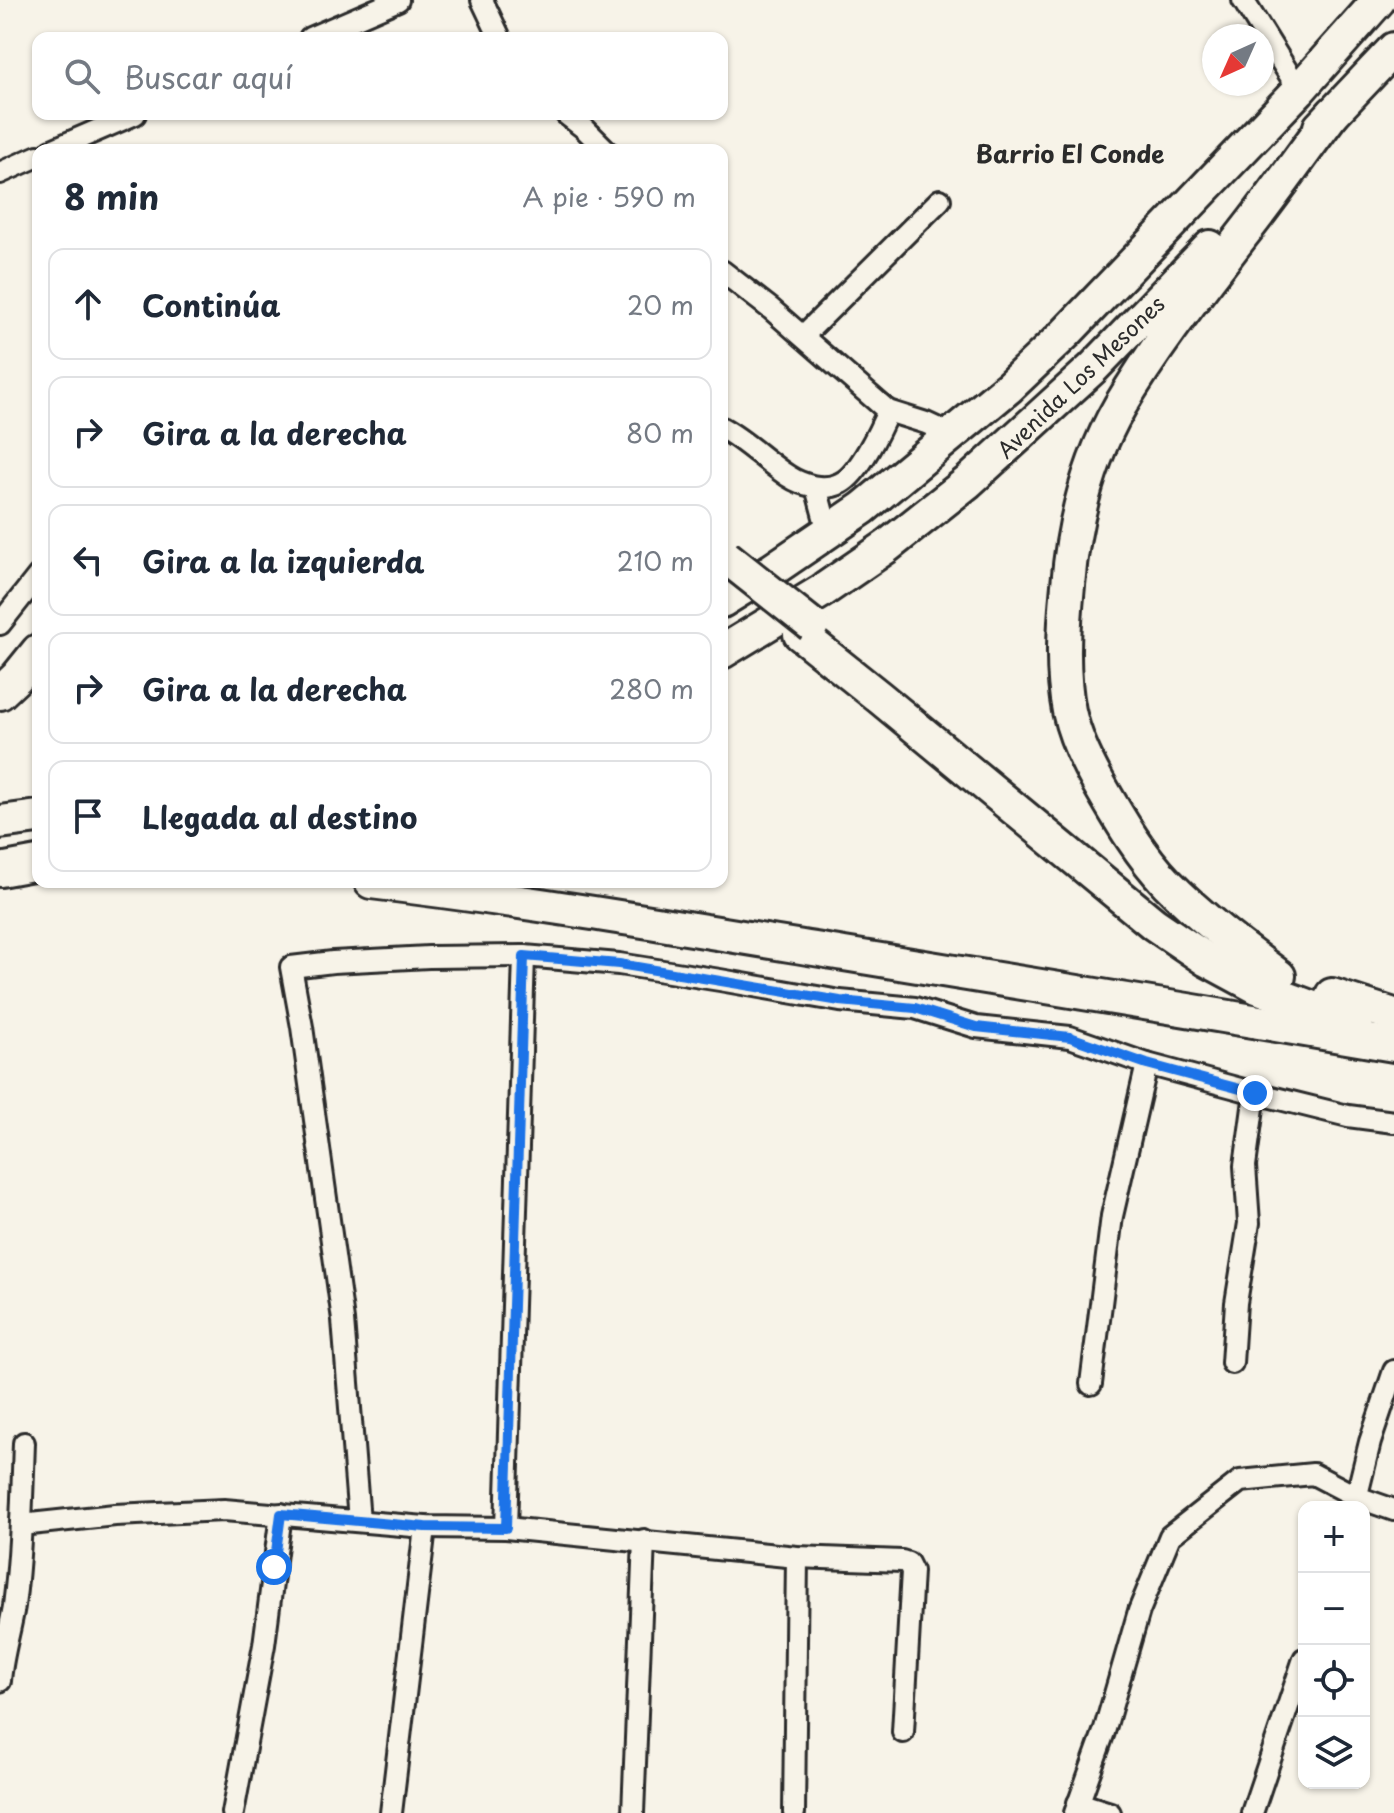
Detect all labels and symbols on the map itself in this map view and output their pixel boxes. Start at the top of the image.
north arrow [1202,24,1274,96]
district label: Barrio El Conde [976,135,1164,171]
street label: Avenida Los Mesones [989,287,1171,465]
route end [1237,1075,1273,1111]
route start [256,1549,292,1585]

